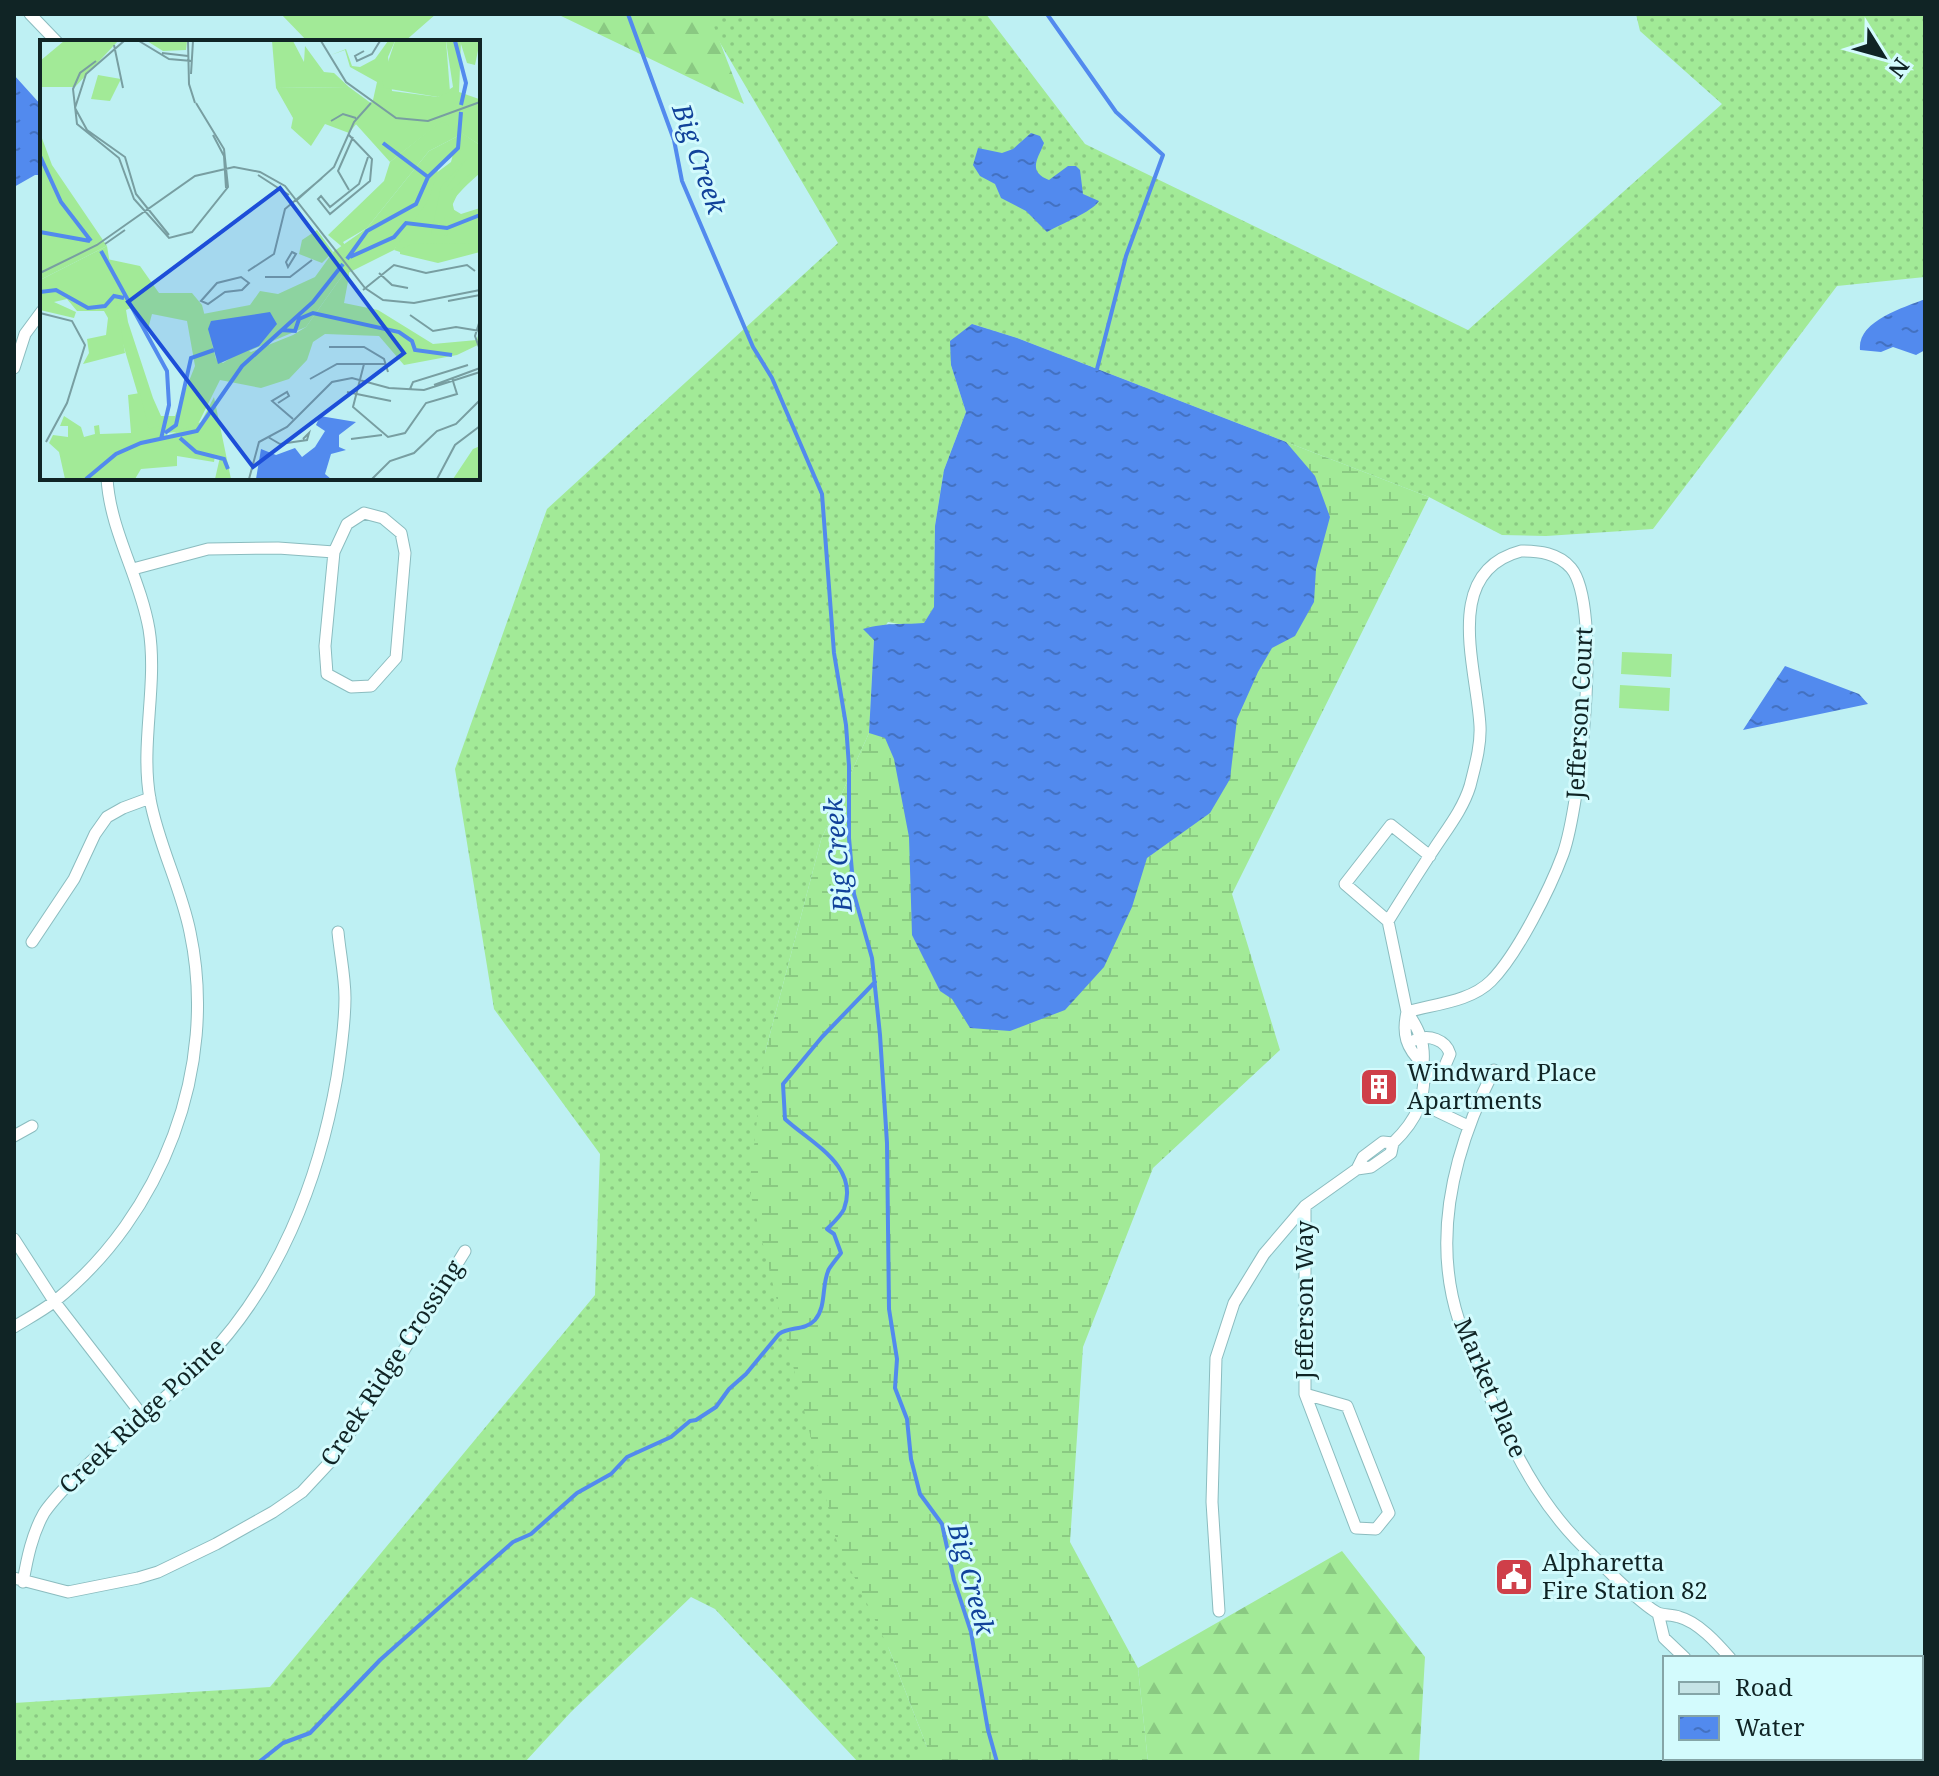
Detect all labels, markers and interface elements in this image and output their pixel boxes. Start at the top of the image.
north arrow [1843,16,1923,96]
inset map [40,40,480,480]
text: N [1883,53,1917,85]
water label: Big Creek [664,98,736,220]
street label: Jefferson Court [1557,626,1599,801]
water label: Big Creek [814,795,860,915]
place label: Windward Place Apartments [1407,1055,1597,1116]
building icon: Windward Place Apartments [1358,1066,1400,1108]
street label: Jefferson Way [1287,1220,1320,1380]
street label: Creek Ridge Crossing [312,1253,470,1472]
street label: Market Place [1447,1313,1536,1462]
street label: Creek Ridge Pointe [51,1330,231,1500]
water label: Big Creek [940,1518,1004,1640]
place label: Alpharetta Fire Station 82 [1542,1545,1708,1606]
public building icon: Alpharetta Fire Station 82 [1493,1556,1535,1598]
legend [1663,1656,1923,1760]
text: Road [1735,1670,1793,1703]
text: Water [1735,1710,1805,1743]

